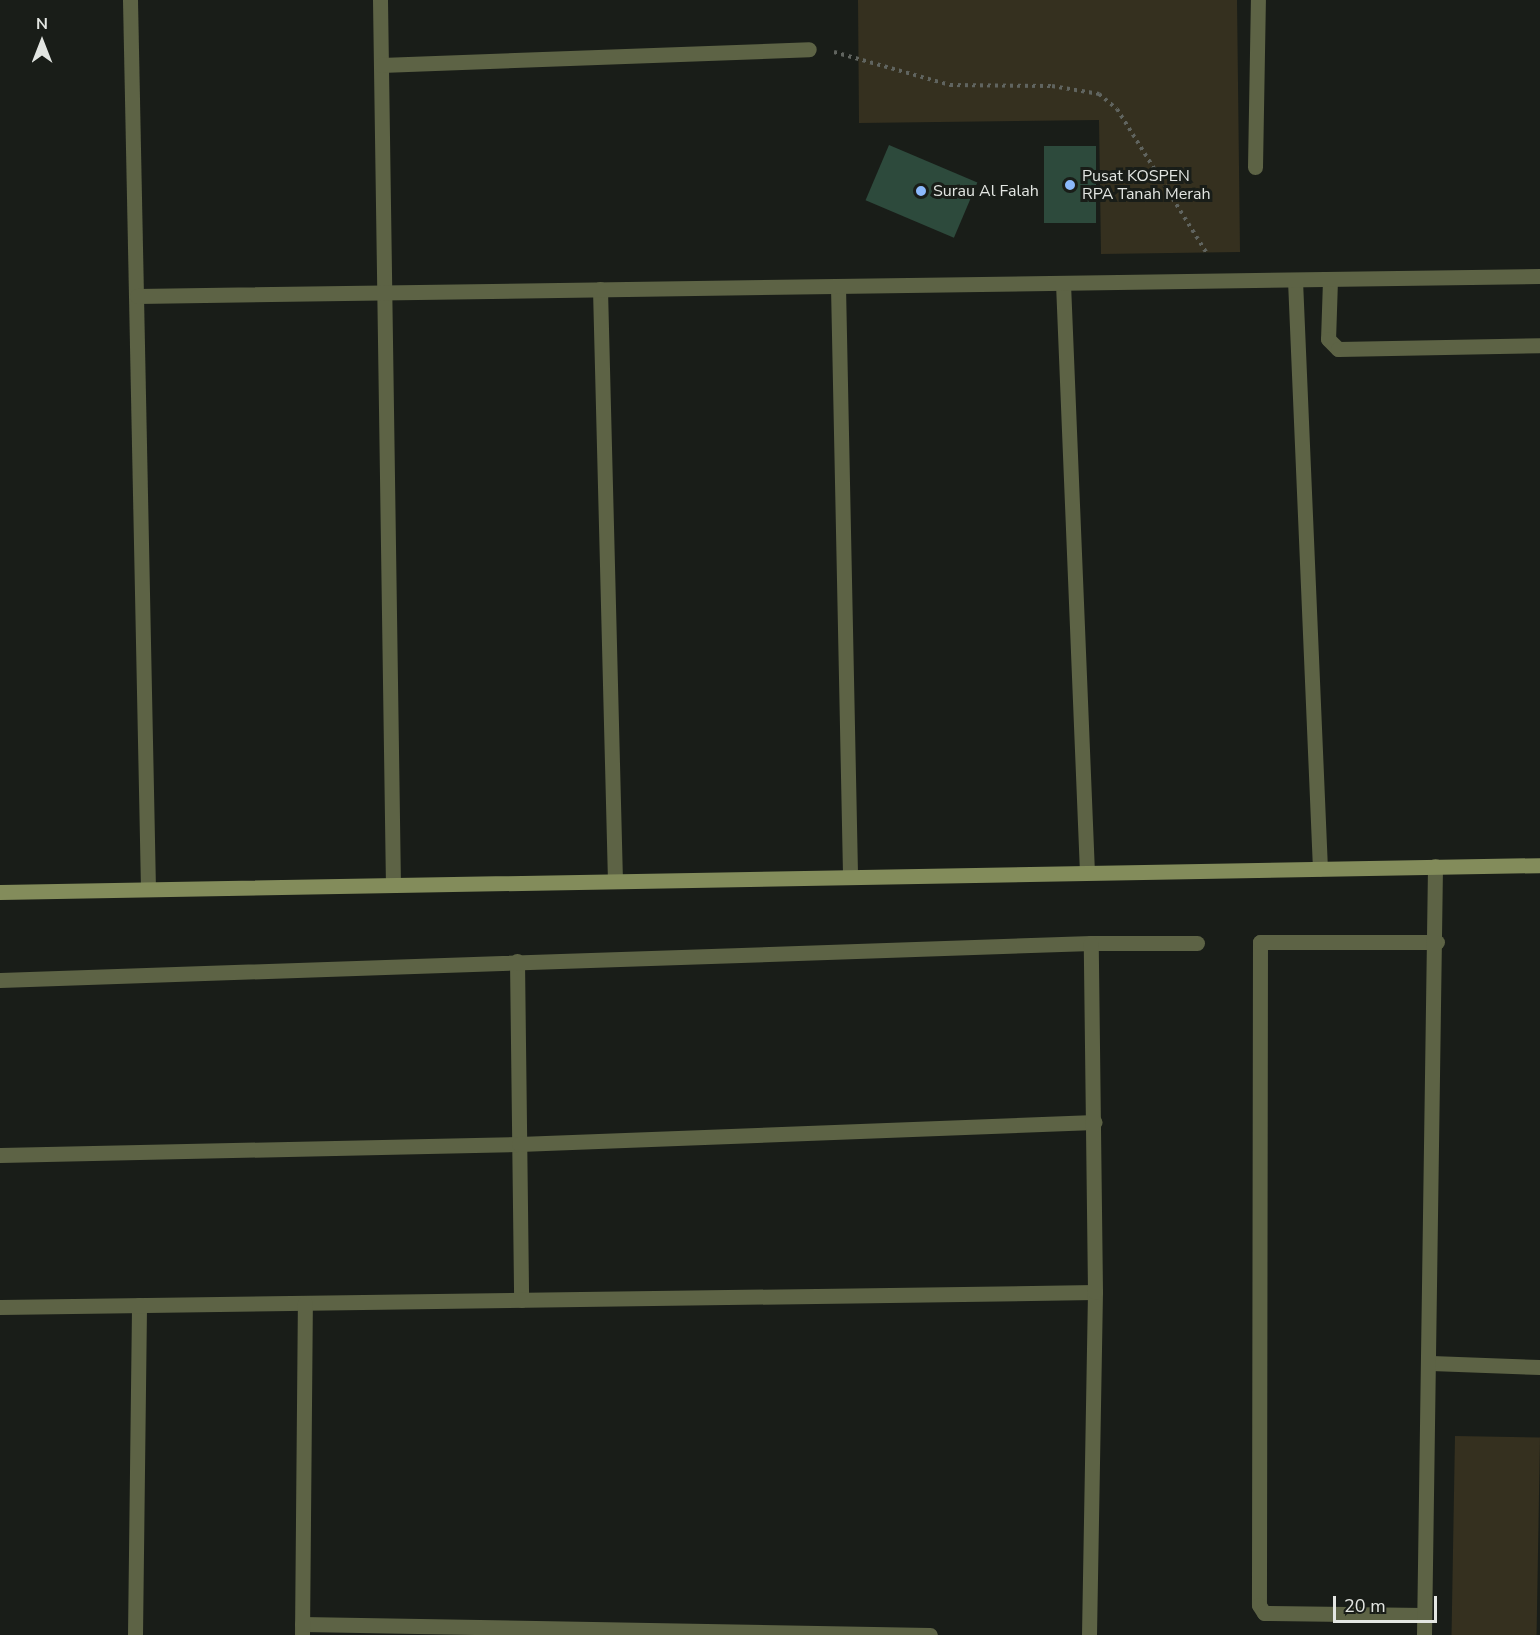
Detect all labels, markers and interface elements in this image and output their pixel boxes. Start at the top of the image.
north arrow [12,12,72,72]
text: N [36,13,48,35]
place label: Pusat KOSPEN RPA Tanah Merah [1082,166,1211,204]
marker: Pusat KOSPEN RPA Tanah Merah [1063,178,1077,192]
place label: Surau Al Falah [933,181,1039,201]
marker: Surau Al Falah [914,184,928,198]
scale bar [1336,1584,1440,1622]
text: 20 m [1344,1594,1386,1618]

